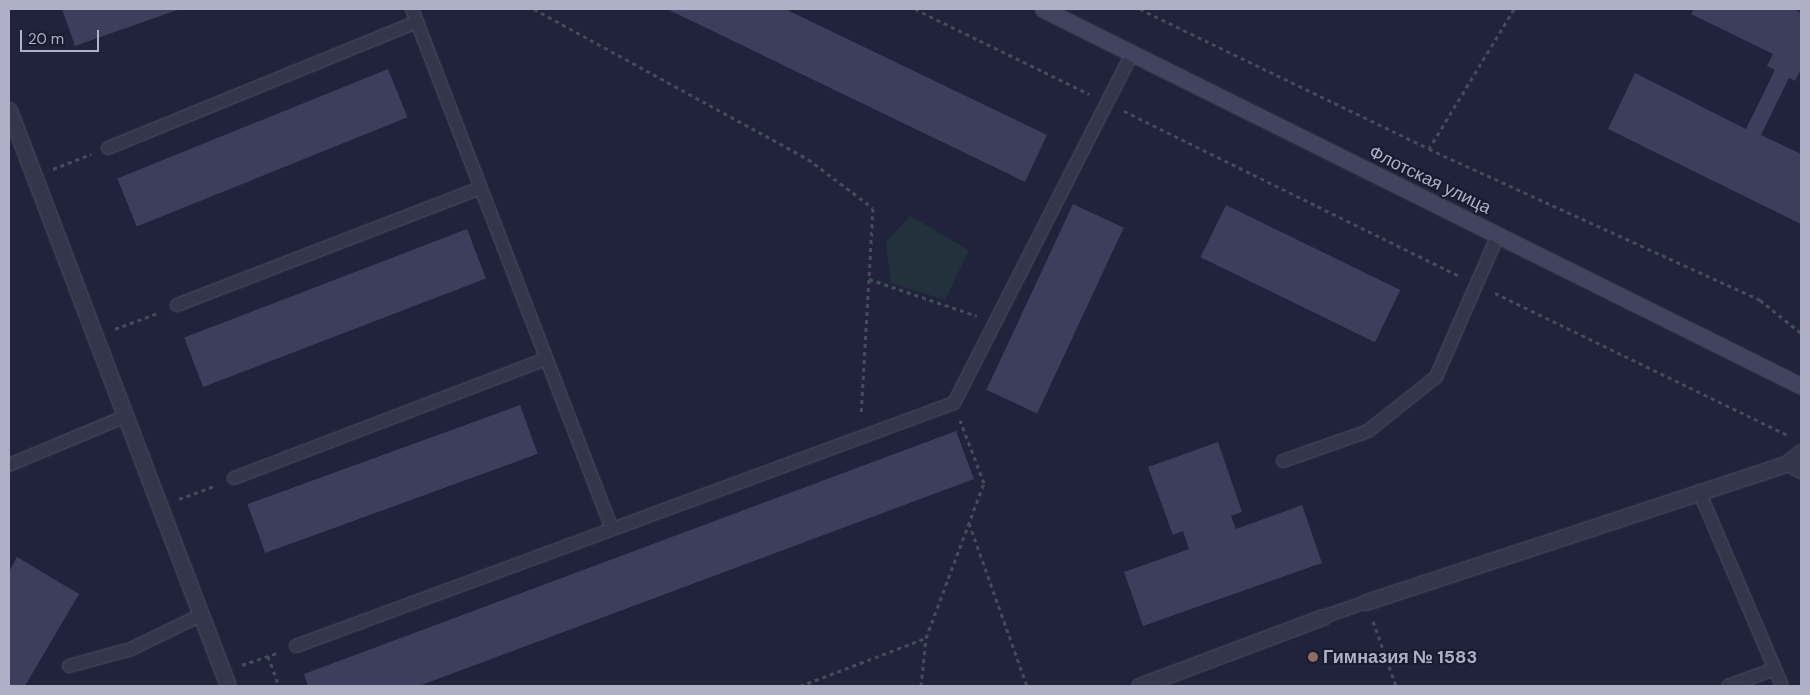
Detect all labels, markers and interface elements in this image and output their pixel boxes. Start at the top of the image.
scale bar [22,20,101,52]
text: 20 m [28,29,64,49]
street label: Флотская улица [1366,141,1494,219]
place label: Гимназия № 1583 [1323,646,1477,668]
marker: Гимназия № 1583 [1307,651,1319,663]

